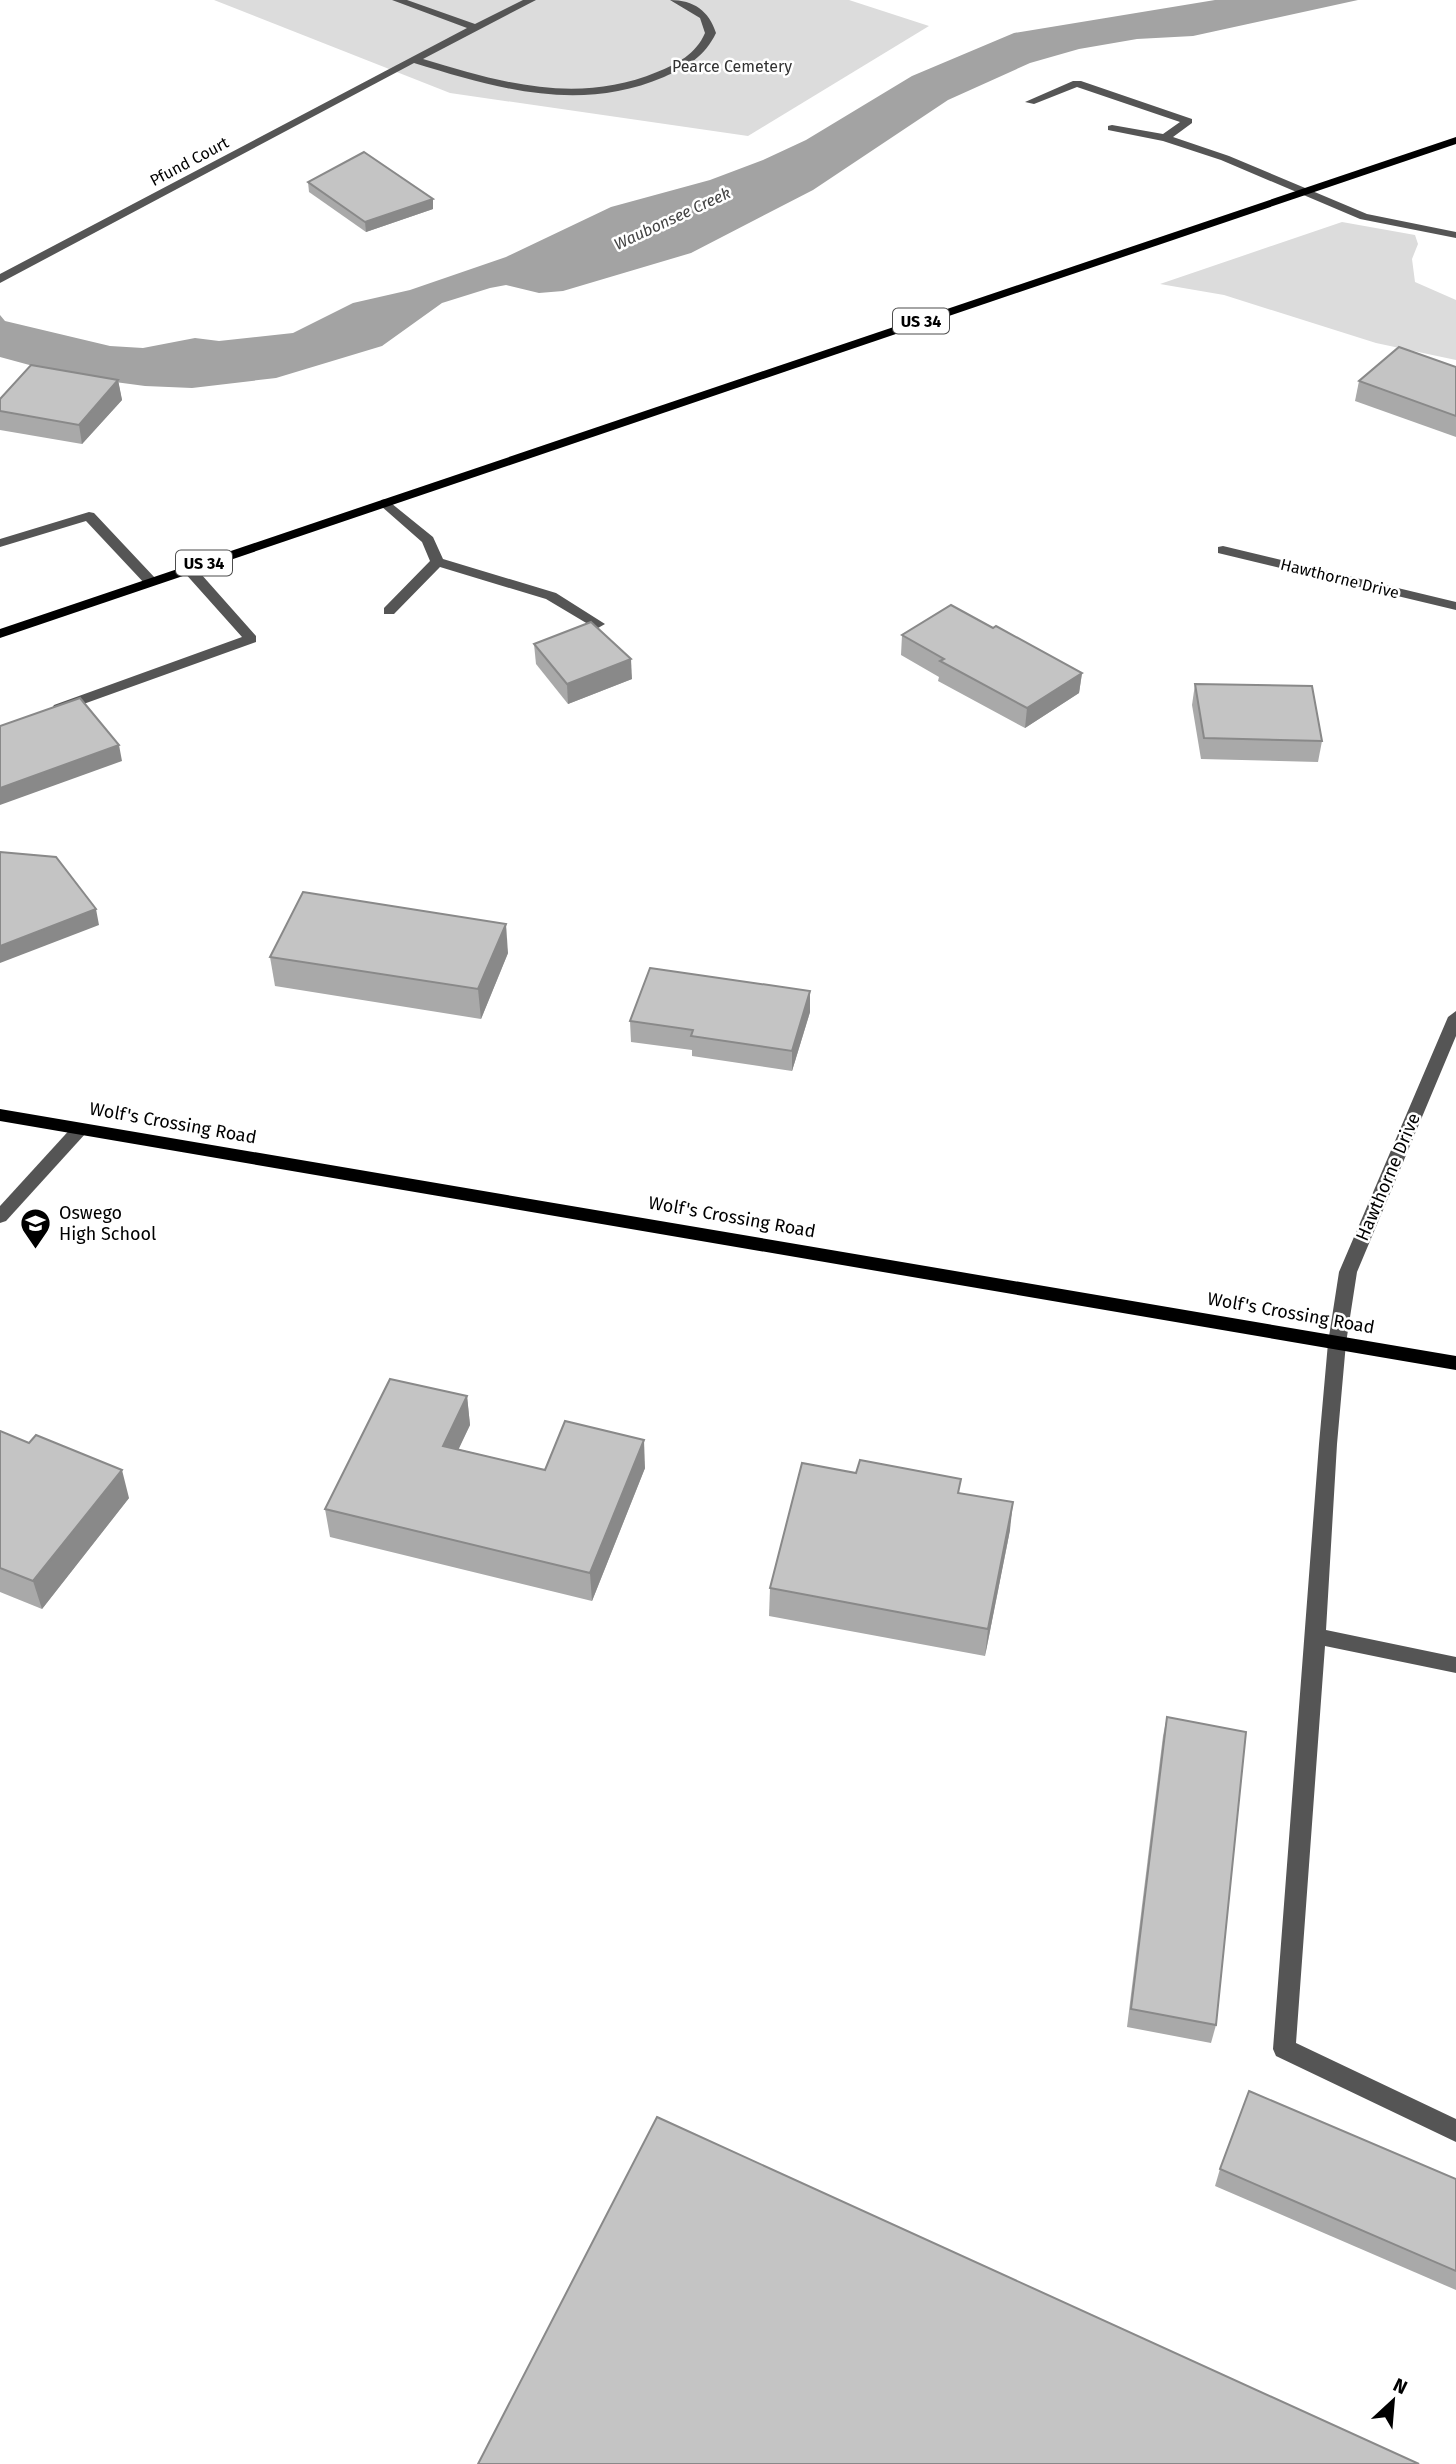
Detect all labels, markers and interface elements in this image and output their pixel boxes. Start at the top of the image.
park label: Pearce Cemetery [672,57,792,76]
street label: Pfund Court [147,133,232,190]
water label: Waubonsee Creek [611,183,734,254]
road number: US 34 [893,308,949,334]
road number: US 34 [176,550,232,576]
street label: Hawthorne Drive [1279,555,1401,602]
street label: Wolf's Crossing Road [88,1097,258,1149]
street label: Hawthorne Drive [1351,1110,1425,1244]
street label: Wolf's Crossing Road [647,1191,817,1243]
place label: Oswego High School [59,1202,156,1245]
school or university icon: Oswego High School [19,1206,53,1250]
street label: Wolf's Crossing Road [1206,1287,1376,1339]
north arrow [1358,2366,1428,2436]
text: N [1390,2373,1411,2399]

